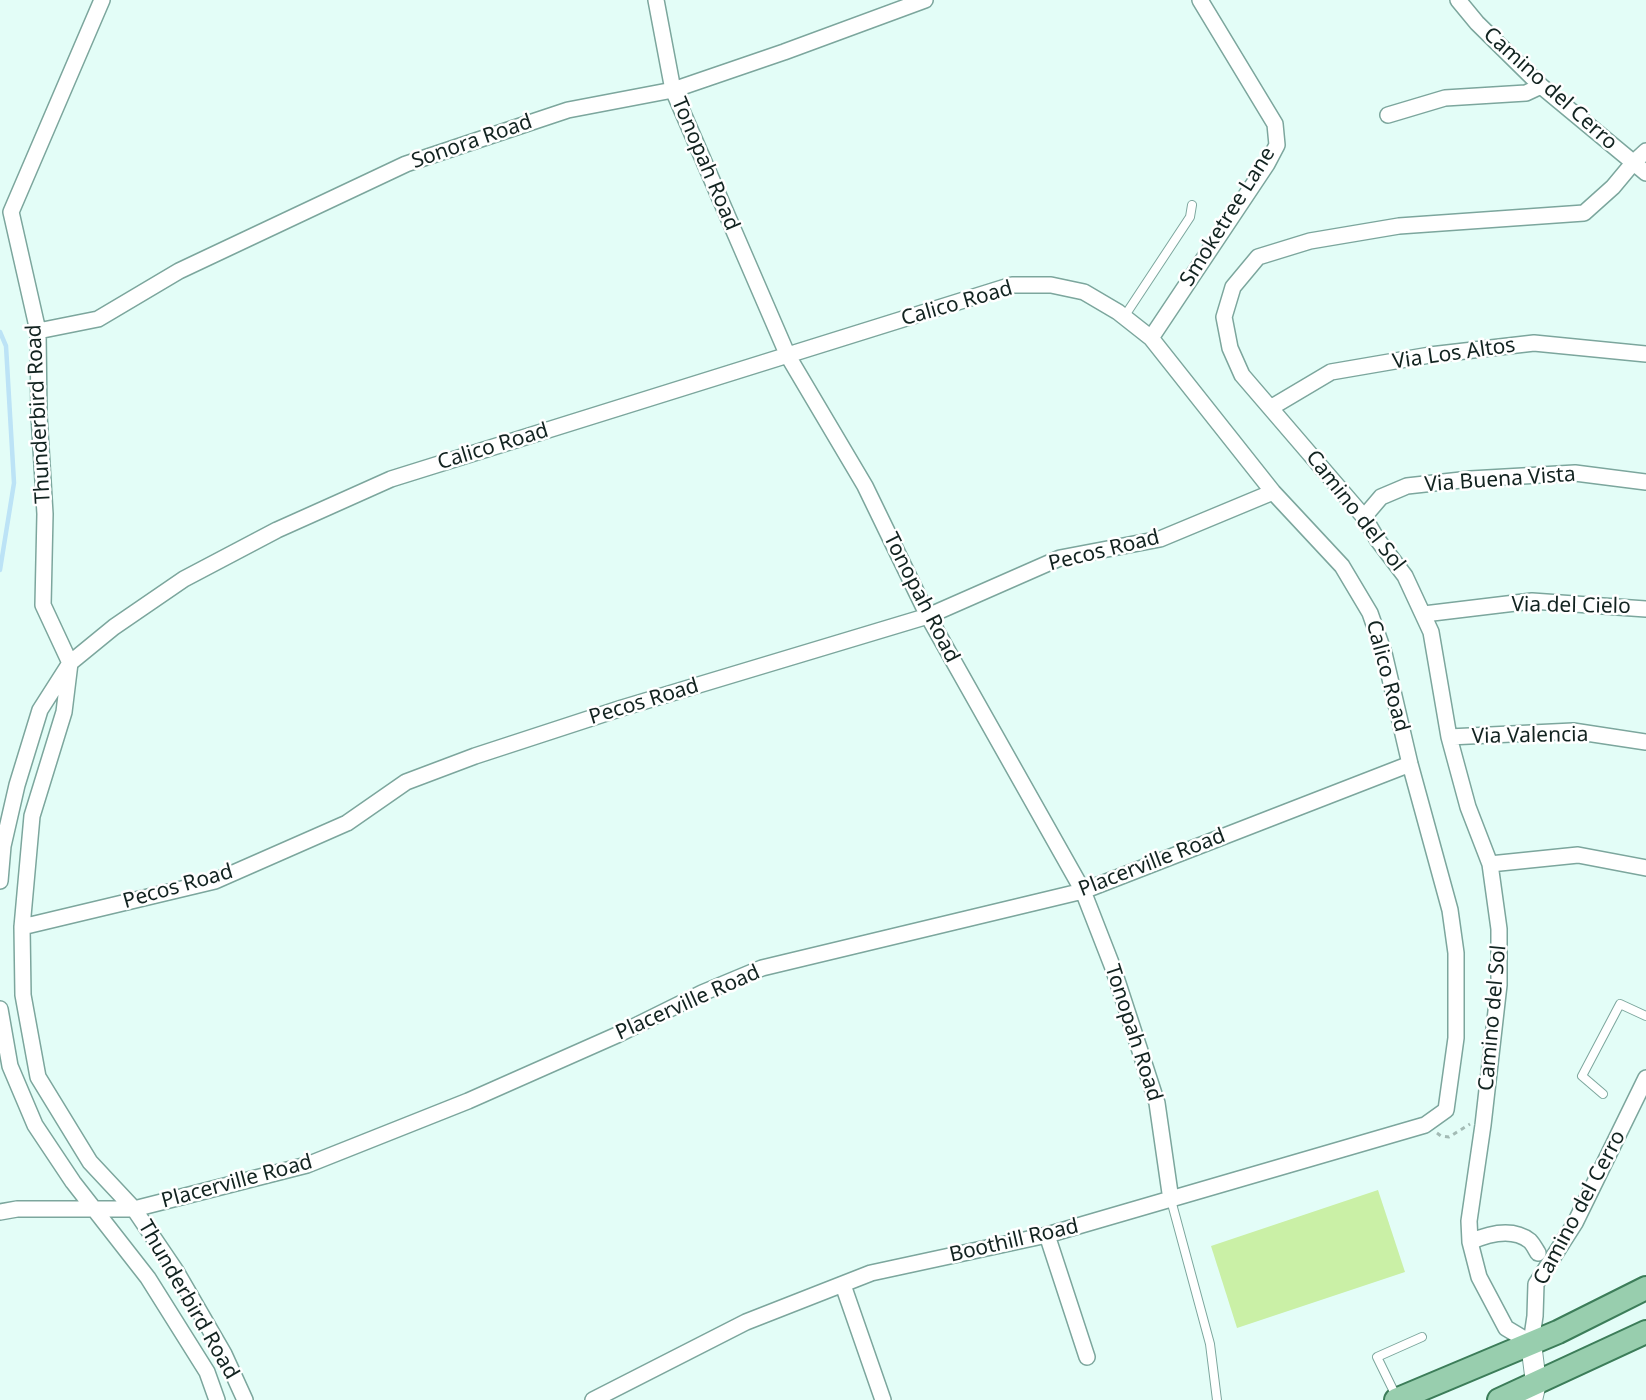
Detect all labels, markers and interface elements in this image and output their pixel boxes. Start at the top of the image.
street label: Camino del Cerro [1478,22,1622,156]
street label: Tonopah Road [666,94,744,234]
street label: Sonora Road [408,110,536,174]
street label: Smoketree Lane [1175,143,1281,291]
street label: Calico Road [898,276,1016,332]
street label: Thunderbird Road [22,324,56,504]
street label: Via Los Altos [1391,333,1517,375]
street label: Calico Road [435,418,551,476]
street label: Camino del Sol [1300,446,1410,576]
street label: Via Buena Vista [1424,462,1576,498]
street label: Pecos Road [1046,525,1162,577]
street label: Tonopah Road [877,529,965,667]
street label: Via del Cielo [1511,592,1631,620]
street label: Calico Road [1360,617,1414,735]
street label: Pecos Road [586,673,702,731]
street label: Via Valencia [1471,722,1589,750]
street label: Placerville Road [1075,823,1229,903]
street label: Pecos Road [120,859,236,915]
street label: Camino del Sol [1474,944,1512,1092]
street label: Placerville Road [612,960,764,1046]
street label: Tonopah Road [1099,961,1167,1105]
street label: Camino del Cerro [1529,1126,1631,1290]
street label: Placerville Road [159,1150,315,1214]
street label: Boothill Road [947,1214,1081,1268]
street label: Thunderbird Road [132,1216,244,1384]

